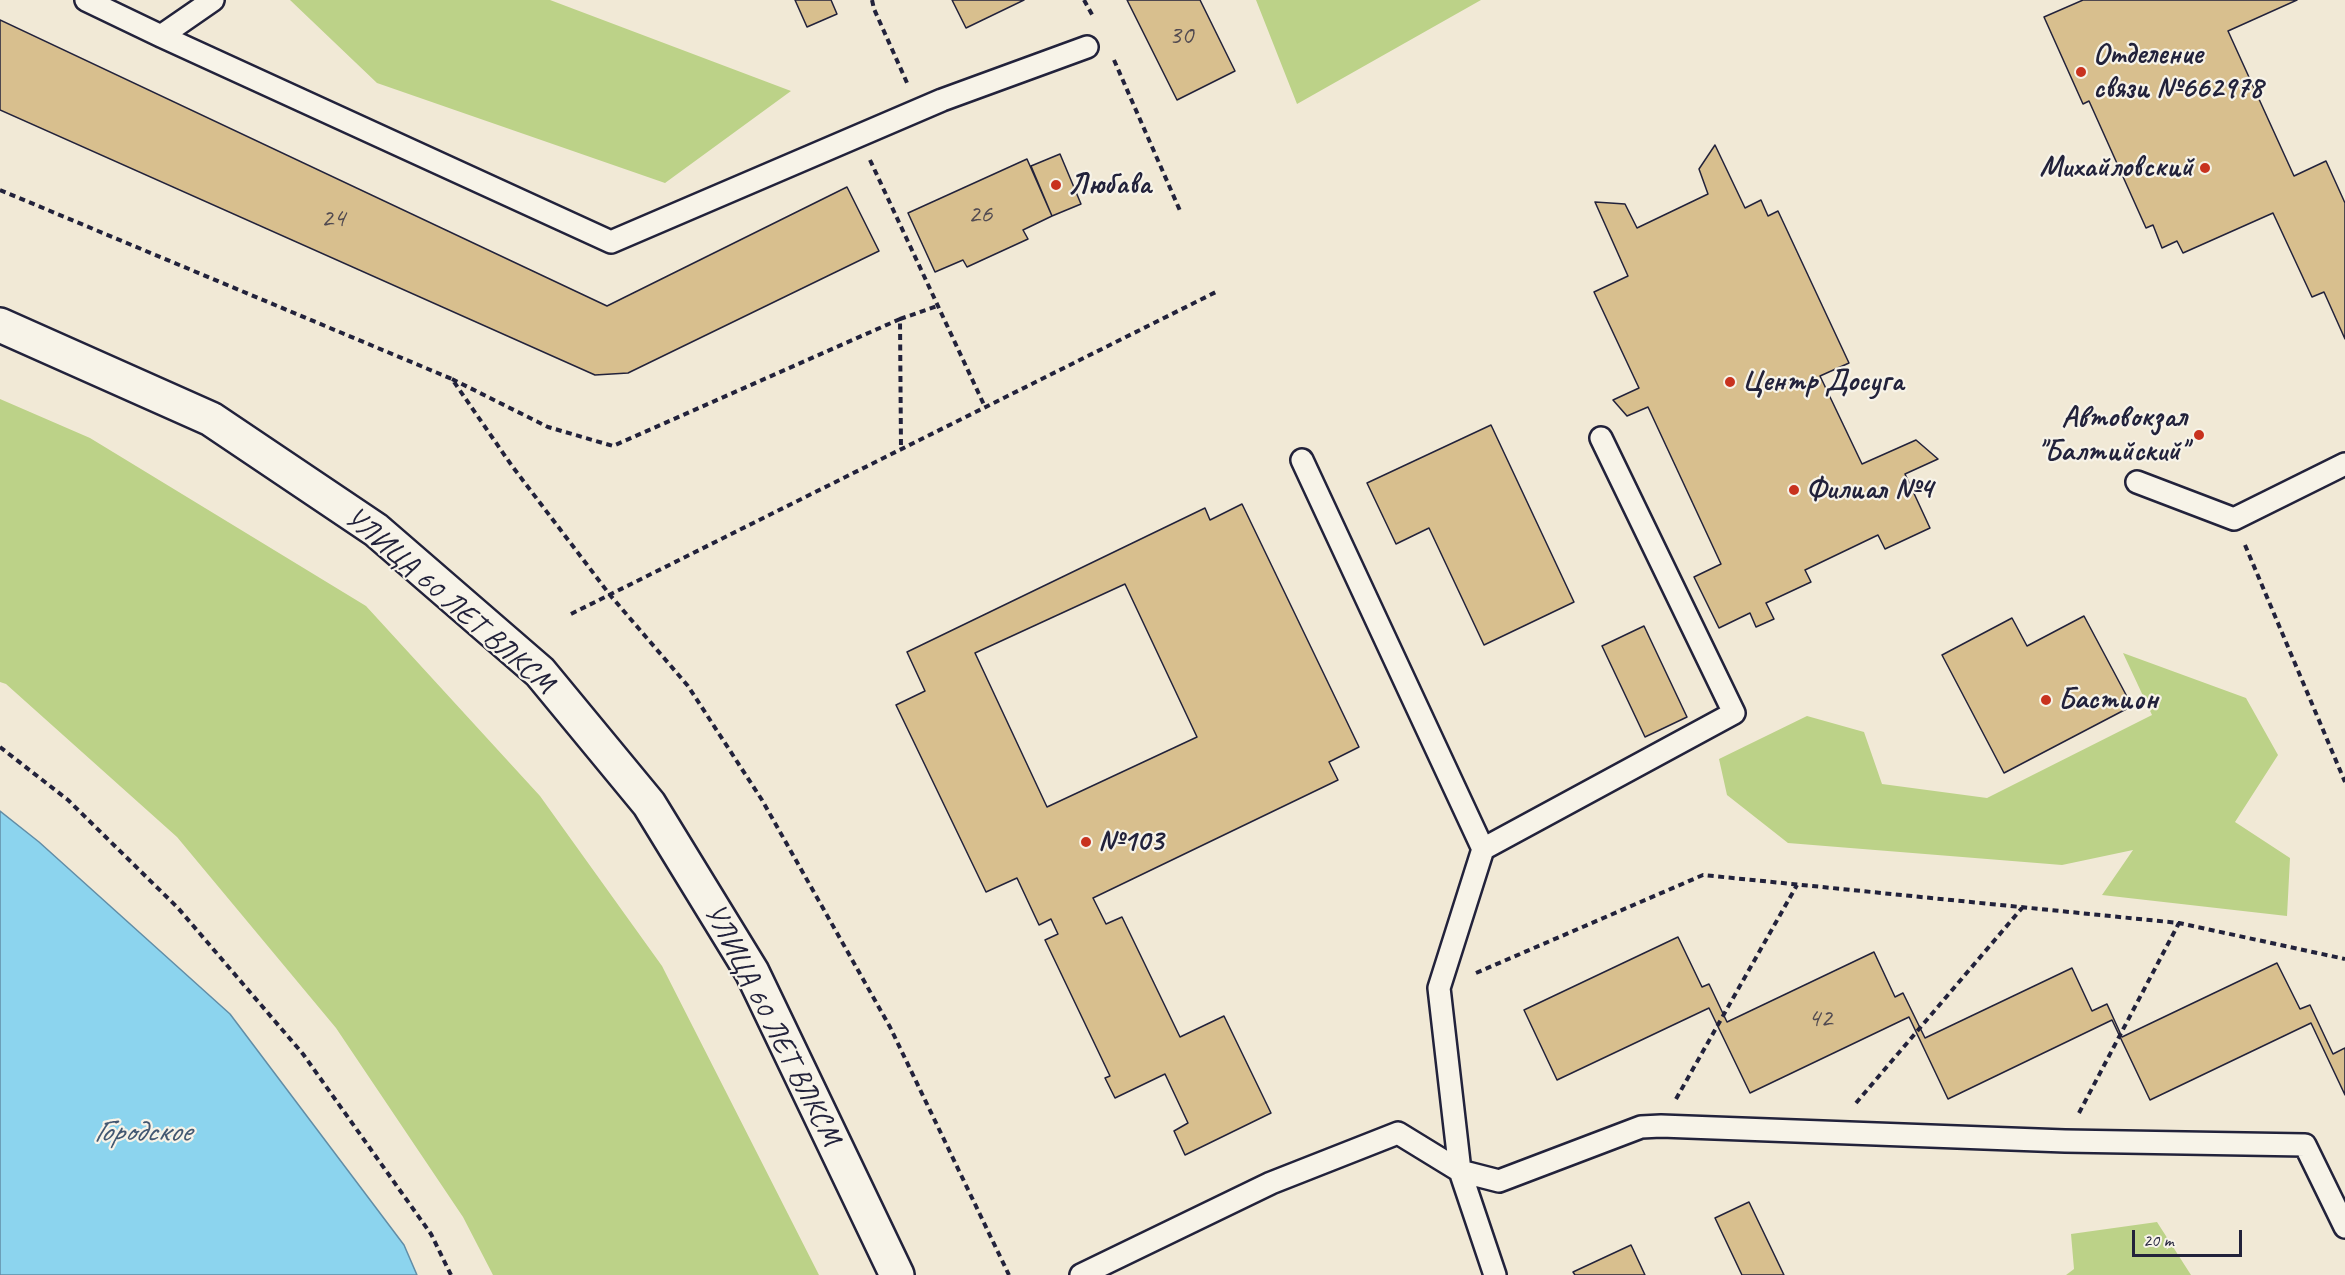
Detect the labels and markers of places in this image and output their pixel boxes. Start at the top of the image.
place label: Отделение связи №662978 [2093,37,2263,107]
marker: Отделение связи №662978 [2074,65,2088,79]
place label: Михайловский [2039,150,2193,186]
marker: Михайловский [2198,161,2212,175]
place label: Любава [1068,167,1151,203]
marker: Любава [1049,178,1063,192]
place label: Центр Досуга [1742,364,1903,400]
marker: Центр Досуга [1723,375,1737,389]
place label: Автовокзал "Балтийский" [2037,400,2187,470]
marker: Автовокзал "Балтийский" [2192,428,2206,442]
place label: Филиал №4 [1806,472,1933,508]
marker: Филиал №4 [1787,483,1801,497]
place label: Бастион [2058,682,2158,718]
marker: Бастион [2039,693,2053,707]
place label: №103 [1098,824,1163,860]
marker: №103 [1079,835,1093,849]

